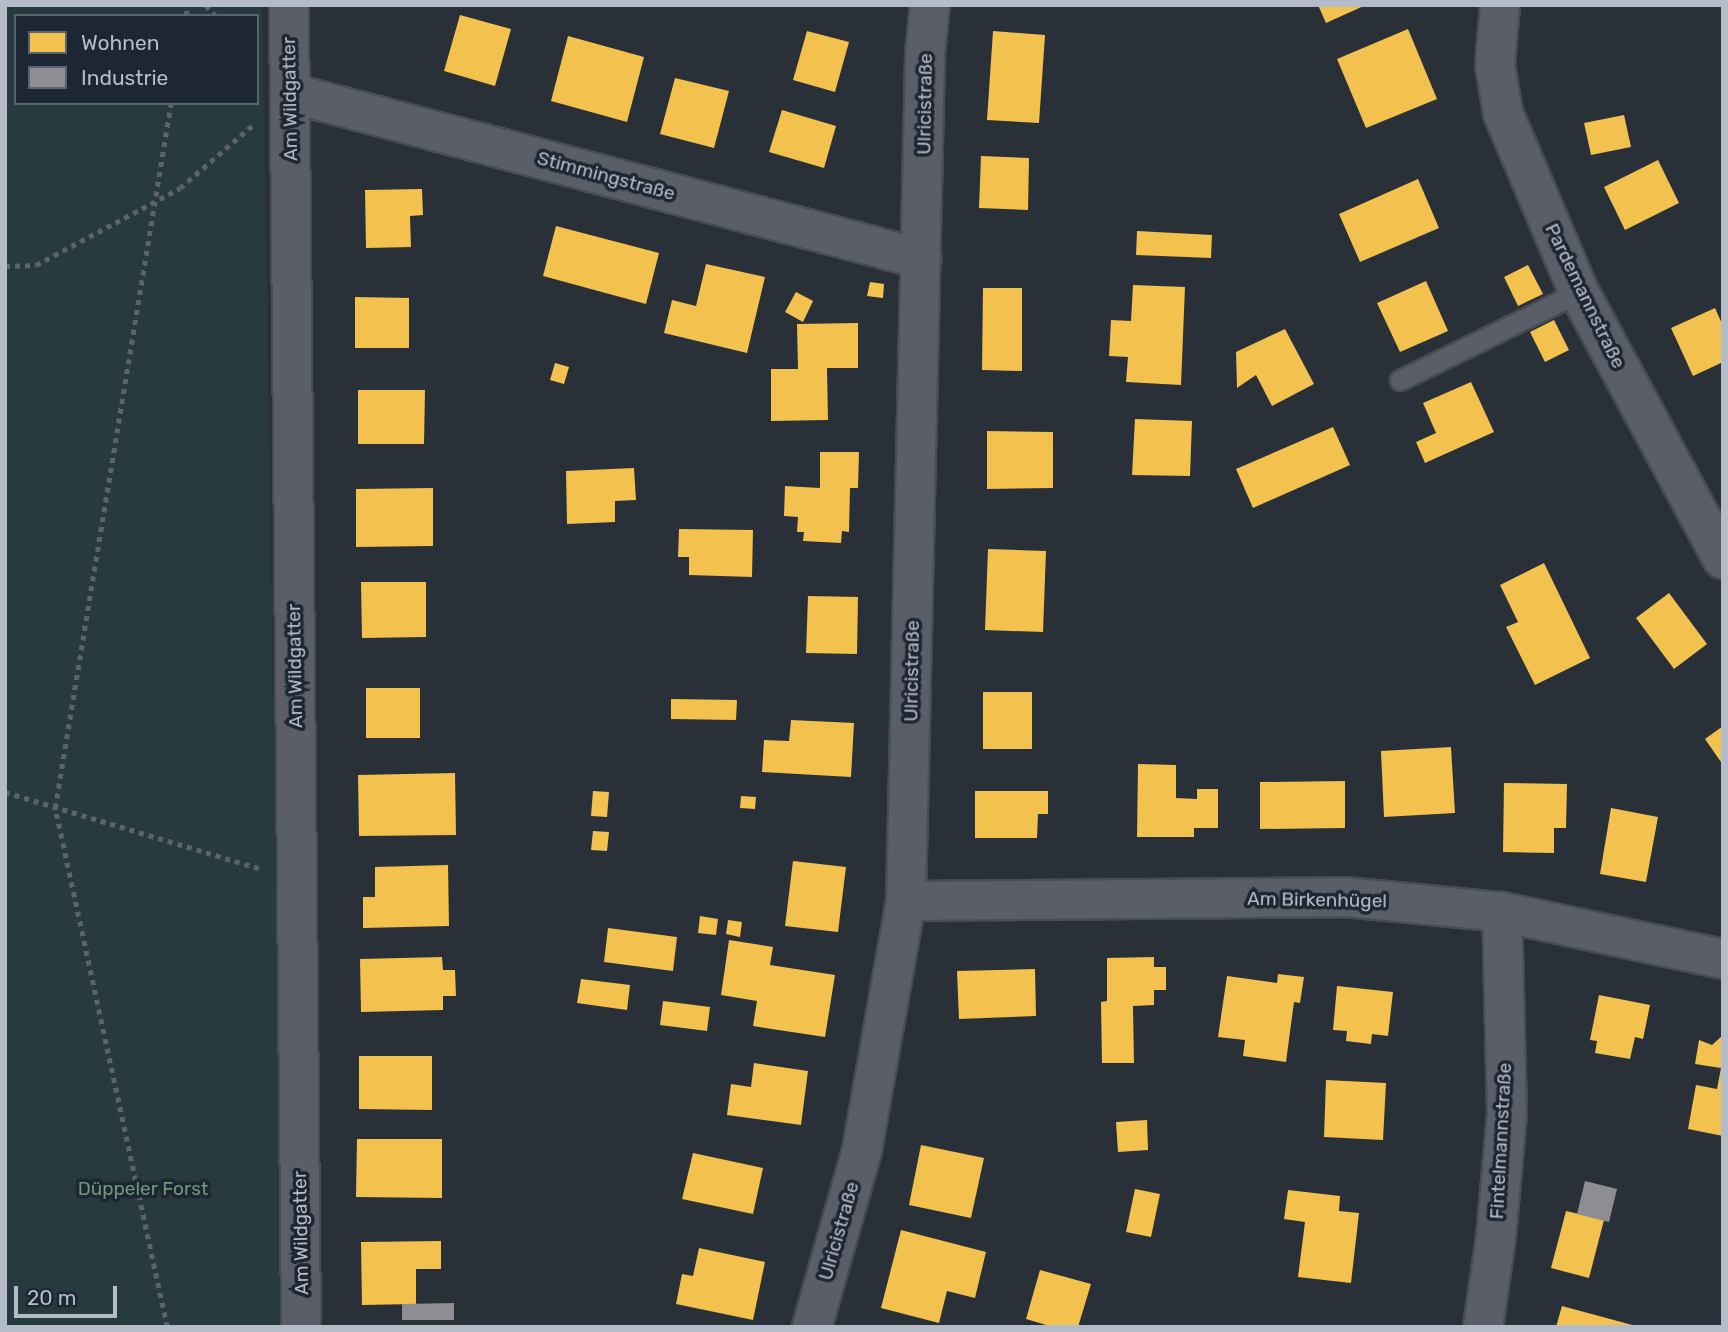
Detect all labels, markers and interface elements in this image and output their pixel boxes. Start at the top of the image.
legend [14,14,259,105]
text: Wohnen [81,30,159,55]
street label: Am Wildgatter [278,37,302,161]
street label: Ulricistraße [913,53,937,155]
text: Industrie [81,65,168,90]
street label: Stimmingstraße [535,147,677,205]
street label: Pardemannstraße [1540,220,1630,372]
street label: Am Wildgatter [283,604,307,728]
street label: Ulricistraße [900,620,924,722]
street label: Am Birkenhügel [1247,887,1387,913]
street label: Fintelmannstraße [1486,1062,1516,1220]
street label: Am Wildgatter [289,1171,313,1295]
park label: Düppeler Forst [77,1178,209,1200]
street label: Ulricistraße [814,1179,864,1283]
scale bar [18,1272,121,1316]
text: 20 m [27,1285,76,1310]

